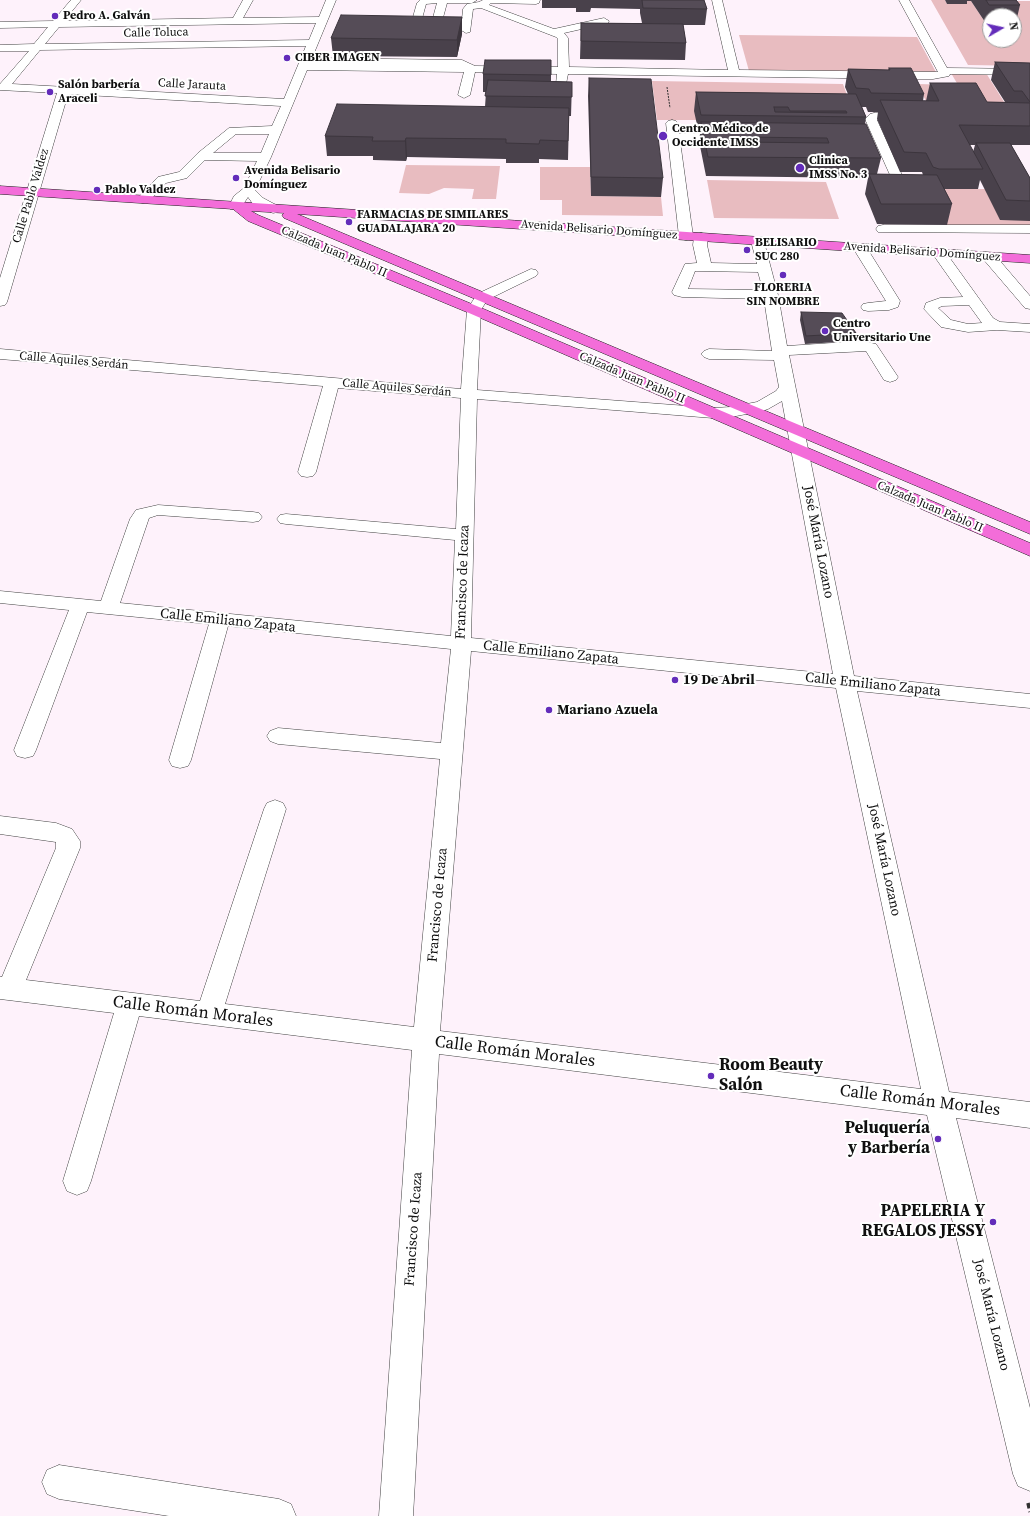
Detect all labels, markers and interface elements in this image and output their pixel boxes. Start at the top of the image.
north arrow [982,8,1022,48]
place label: Pedro A. Galván [63,9,150,23]
marker: Pedro A. Galván [50,11,60,21]
text: N [1005,21,1021,31]
street label: Calle Toluca [123,25,189,41]
place label: CIBER IMAGEN [295,51,380,65]
marker: CIBER IMAGEN [282,53,292,63]
street label: Calle Jarauta [158,76,226,94]
place label: Salón barbería Araceli [58,78,140,106]
marker: Salón barbería Araceli [45,87,55,97]
place label: Centro Médico de Occidente IMSS [672,122,768,150]
marker: Centro Médico de Occidente IMSS [657,130,669,142]
street label: Calle Pablo Valdez [10,147,52,245]
place label: Clinica IMSS No. 3 [809,154,867,182]
marker: Clinica IMSS No. 3 [794,162,806,174]
place label: Avenida Belisario Domínguez [244,164,340,192]
marker: Avenida Belisario Domínguez [231,173,241,183]
place label: Pablo Valdez [105,183,175,197]
marker: Pablo Valdez [92,185,102,195]
place label: FARMACIAS DE SIMILARES GUADALAJARA 20 [357,208,508,236]
marker: FARMACIAS DE SIMILARES GUADALAJARA 20 [344,217,354,227]
street label: Avenida Belisario Domínguez [520,217,678,243]
street label: Calzada Juan Pablo II [279,223,389,281]
place label: BELISARIO SUC 280 [755,236,817,264]
street label: Avenida Belisario Domínguez [843,239,1001,265]
marker: BELISARIO SUC 280 [742,245,752,255]
marker: FLORERIA SIN NOMBRE [778,270,788,280]
place label: FLORERIA SIN NOMBRE [747,281,819,309]
place label: Centro Universitario Une [833,317,931,345]
marker: Centro Universitario Une [820,326,830,336]
street label: Calle Aquiles Serdán [19,349,129,373]
street label: Calzada Juan Pablo II [577,349,687,407]
street label: Calle Aquiles Serdán [342,376,452,400]
street label: Calzada Juan Pablo II [875,478,985,536]
street label: José María Lozano [799,484,837,600]
street label: Francisco de Icaza [453,524,473,640]
street label: Calle Emiliano Zapata [159,606,297,636]
street label: Calle Emiliano Zapata [482,638,620,668]
street label: Calle Emiliano Zapata [804,670,942,700]
place label: 19 De Abril [683,672,755,688]
marker: 19 De Abril [670,675,680,685]
place label: Mariano Azuela [557,702,658,718]
marker: Mariano Azuela [544,705,554,715]
street label: José María Lozano [864,802,904,918]
street label: Francisco de Icaza [425,847,451,963]
street label: Calle Román Morales [112,992,274,1032]
street label: Calle Román Morales [434,1032,596,1072]
place label: Room Beauty Salón [719,1056,823,1096]
marker: Room Beauty Salón [706,1071,716,1081]
street label: Calle Román Morales [839,1081,1001,1121]
place label: Peluquería y Barbería [844,1119,930,1159]
marker: Peluquería y Barbería [933,1134,943,1144]
street label: Francisco de Icaza [402,1171,426,1287]
place label: PAPELERIA Y REGALOS JESSY [862,1202,985,1242]
marker: PAPELERIA Y REGALOS JESSY [988,1217,998,1227]
street label: José María Lozano [969,1257,1013,1373]

